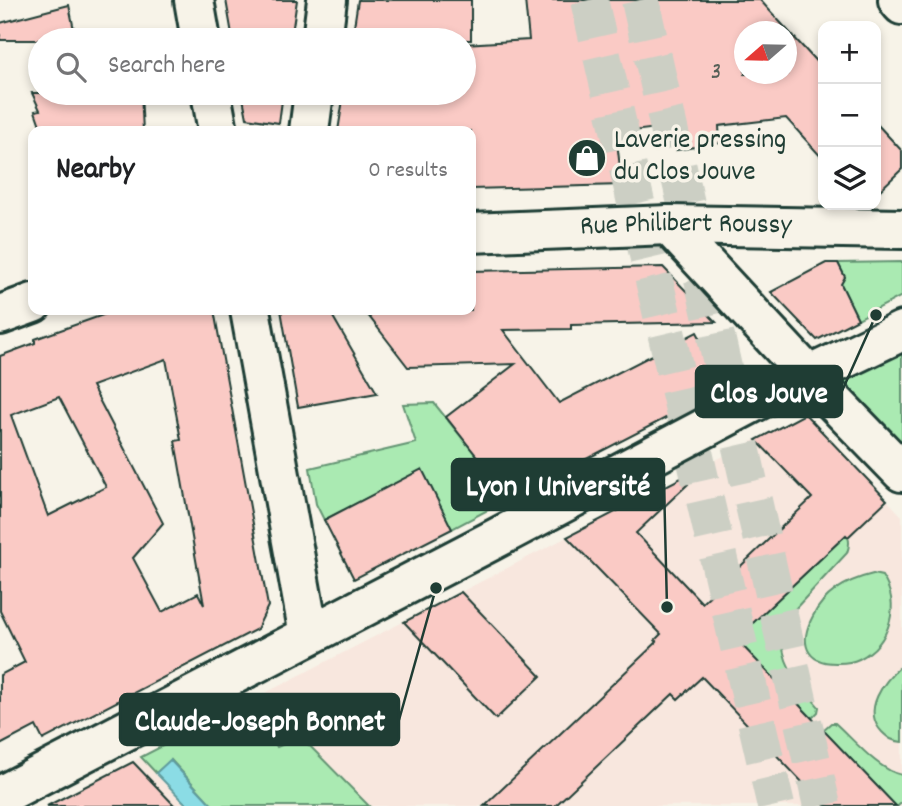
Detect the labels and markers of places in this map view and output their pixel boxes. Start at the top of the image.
place label: Laverie pressing du Clos Jouve [614,122,786,194]
shop icon: Laverie pressing du Clos Jouve [566,137,608,179]
callout: Clos Jouve [696,366,842,417]
callout: Lyon 1 Université [452,459,664,510]
callout: Claude-Joseph Bonnet [120,694,399,745]

